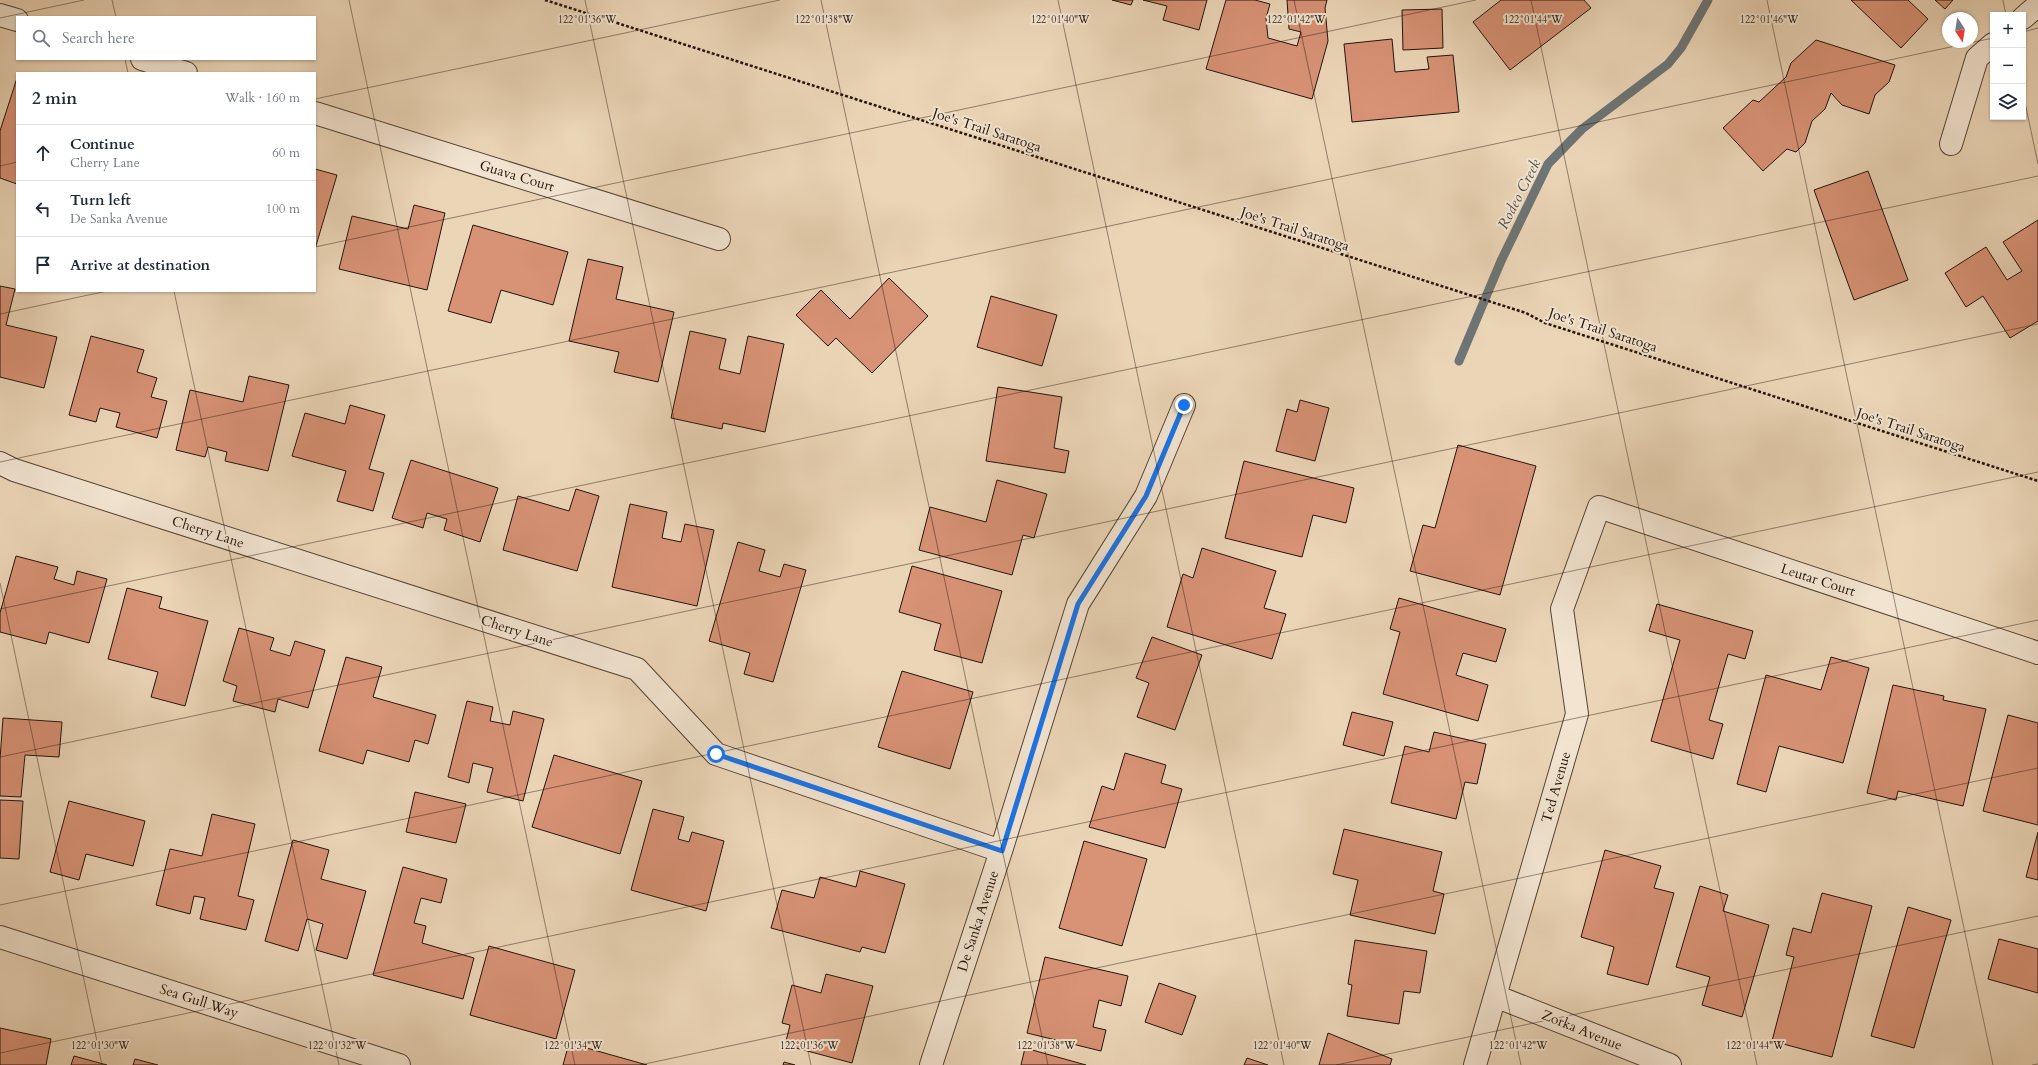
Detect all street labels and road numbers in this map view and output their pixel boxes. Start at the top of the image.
street label: Joe's Trail Saratoga [928,103,1044,157]
street label: Guava Court [477,156,557,197]
street label: Joe's Trail Saratoga [1236,202,1352,256]
street label: Joe's Trail Saratoga [1544,303,1660,357]
street label: Joe's Trail Saratoga [1852,403,1968,457]
street label: Cherry Lane [169,511,247,553]
street label: Leutar Court [1778,559,1858,601]
street label: Cherry Lane [478,610,556,652]
street label: Ted Avenue [1537,749,1575,825]
street label: De Sanka Avenue [953,868,1003,974]
street label: Sea Gull Way [157,979,241,1023]
street label: Zorka Avenue [1539,1005,1625,1055]

